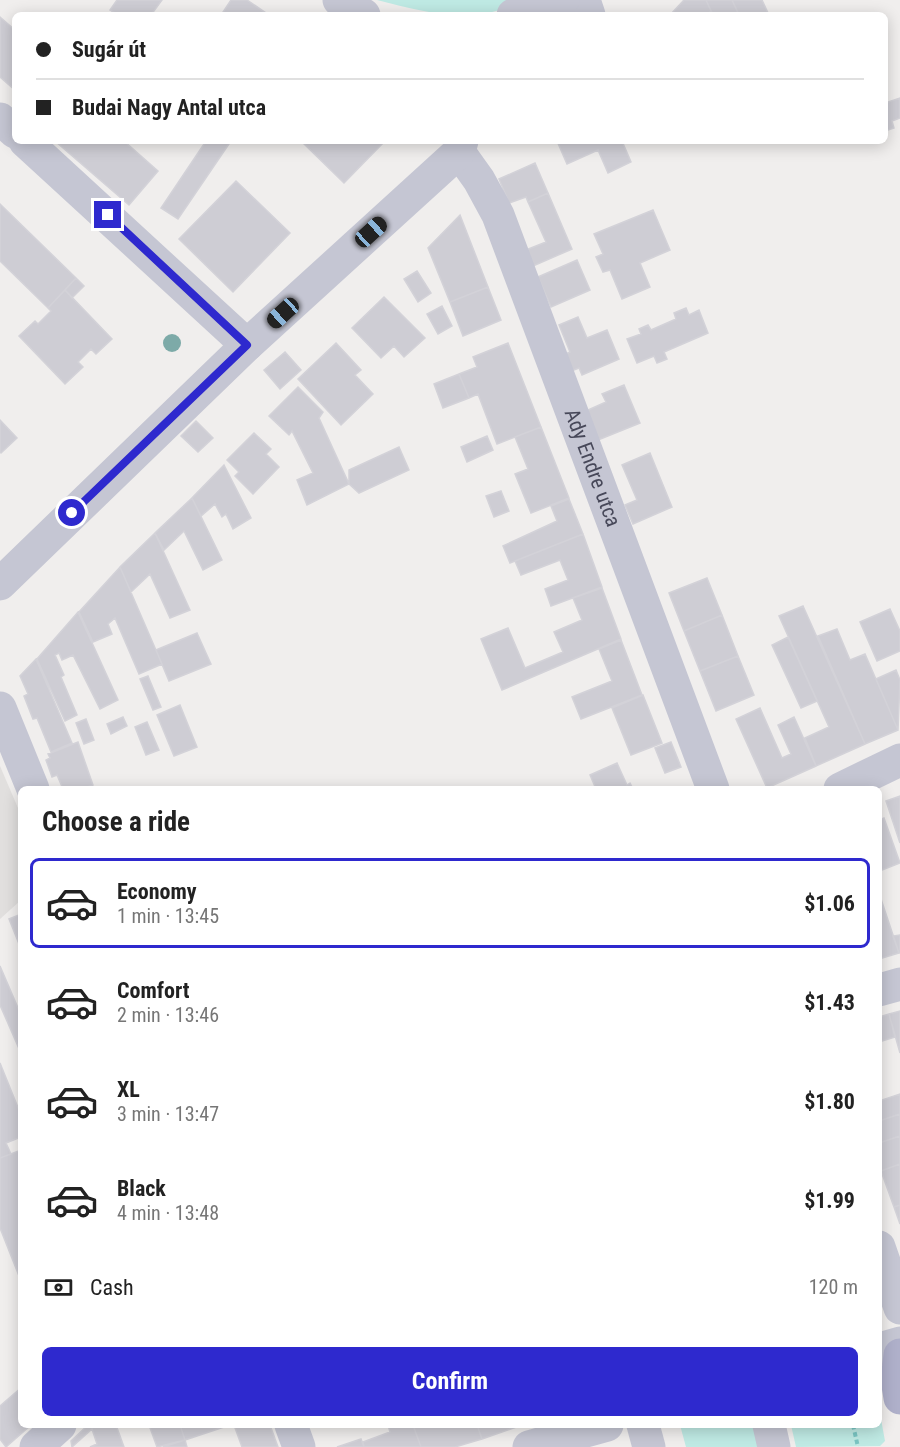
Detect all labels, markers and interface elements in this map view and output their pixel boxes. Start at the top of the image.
text: Sugár út [72,37,146,62]
text: Budai Nagy Antal utca [72,95,266,120]
route end [94,201,121,228]
car [352,213,390,251]
car [264,294,302,332]
street label: Ady Endre utca [560,405,626,530]
route start [58,499,85,526]
text: Choose a ride [42,806,190,838]
icon: car [45,876,99,930]
text: Economy [117,879,197,904]
text: $1.06 [804,891,855,916]
text: 1 min · 13:45 [117,904,219,928]
icon: car [45,975,99,1029]
text: Comfort [117,978,190,1003]
text: $1.43 [804,990,855,1015]
text: 2 min · 13:46 [117,1003,219,1027]
icon: car [45,1074,99,1128]
text: XL [117,1077,140,1102]
text: $1.80 [804,1089,855,1114]
text: 3 min · 13:47 [117,1102,219,1126]
icon: car [45,1173,99,1227]
text: Black [117,1176,166,1201]
text: $1.99 [804,1188,855,1213]
text: 4 min · 13:48 [117,1201,219,1225]
icon: cash [42,1271,75,1304]
text: Cash [90,1275,134,1300]
text: 120 m [809,1275,858,1299]
button: Confirm [42,1347,858,1416]

